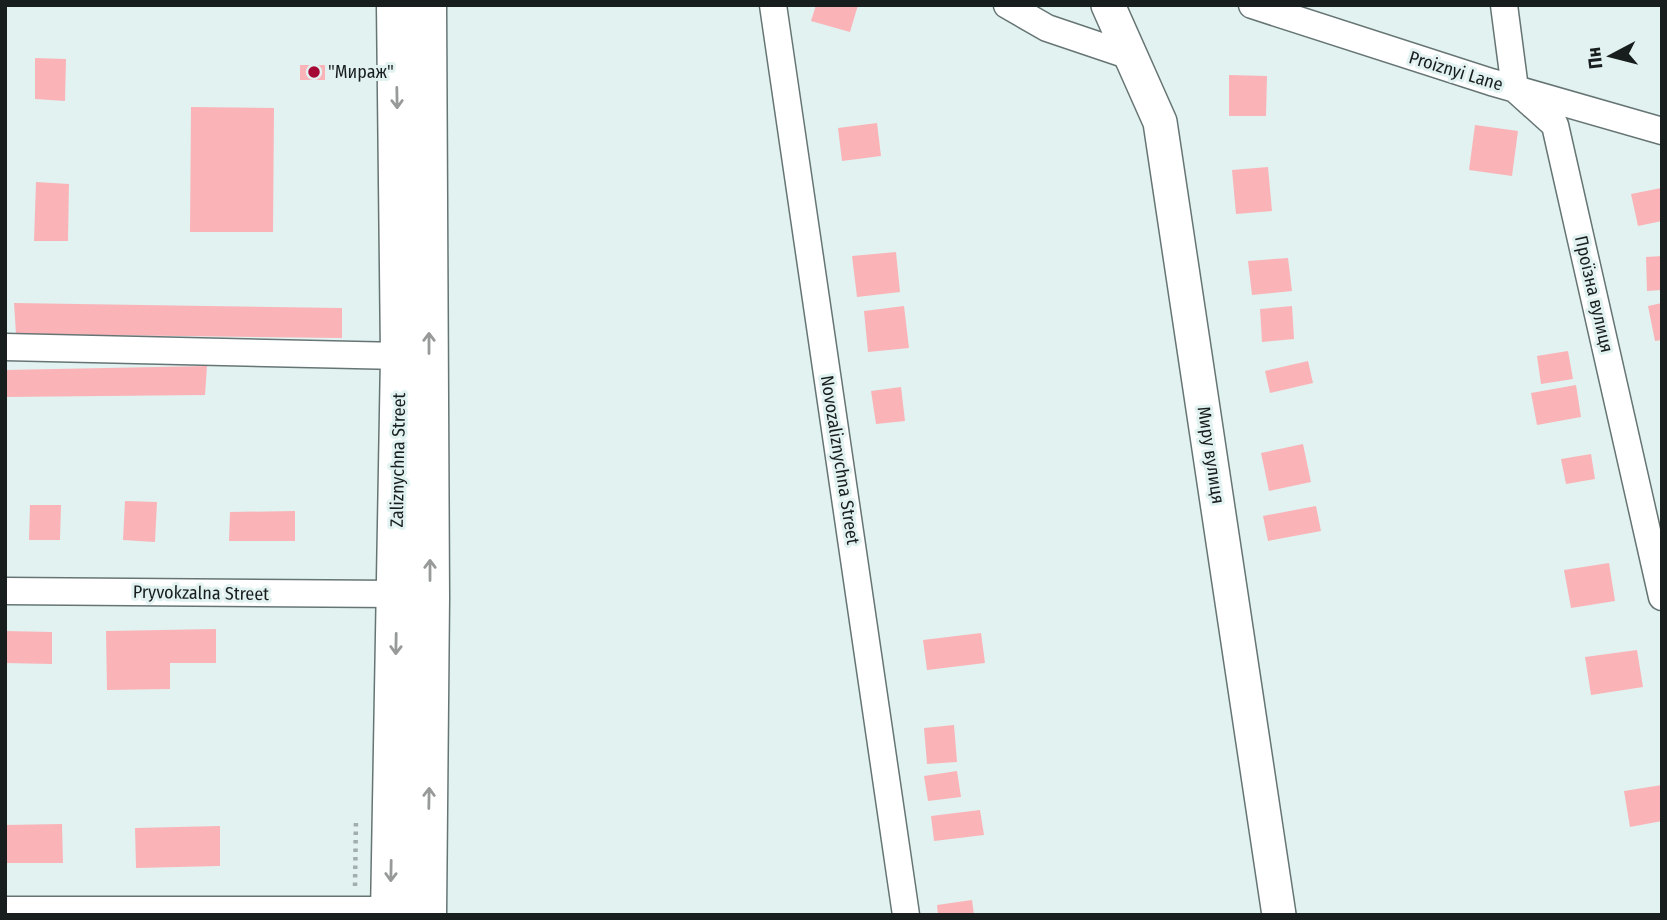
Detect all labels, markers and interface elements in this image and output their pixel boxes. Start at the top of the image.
north arrow [1576,21,1646,91]
street label: Proiznyi Lane [1406,46,1506,96]
text: Пн [1582,46,1607,70]
place label: "Мираж" [328,61,394,83]
marker: "Мираж" [306,64,322,80]
one-way arrow [390,86,404,109]
street label: Проїзна вулиця [1570,234,1618,354]
one-way arrow [422,331,436,354]
street label: Novozaliznychna Street [816,374,864,546]
street label: Zaliznychna Street [386,392,410,527]
street label: Миру вулиця [1192,405,1230,505]
one-way arrow [423,559,437,582]
street label: Pryvokzalna Street [133,581,269,605]
one-way arrow [389,632,402,655]
one-way arrow [422,786,435,809]
one-way arrow [384,860,397,883]

